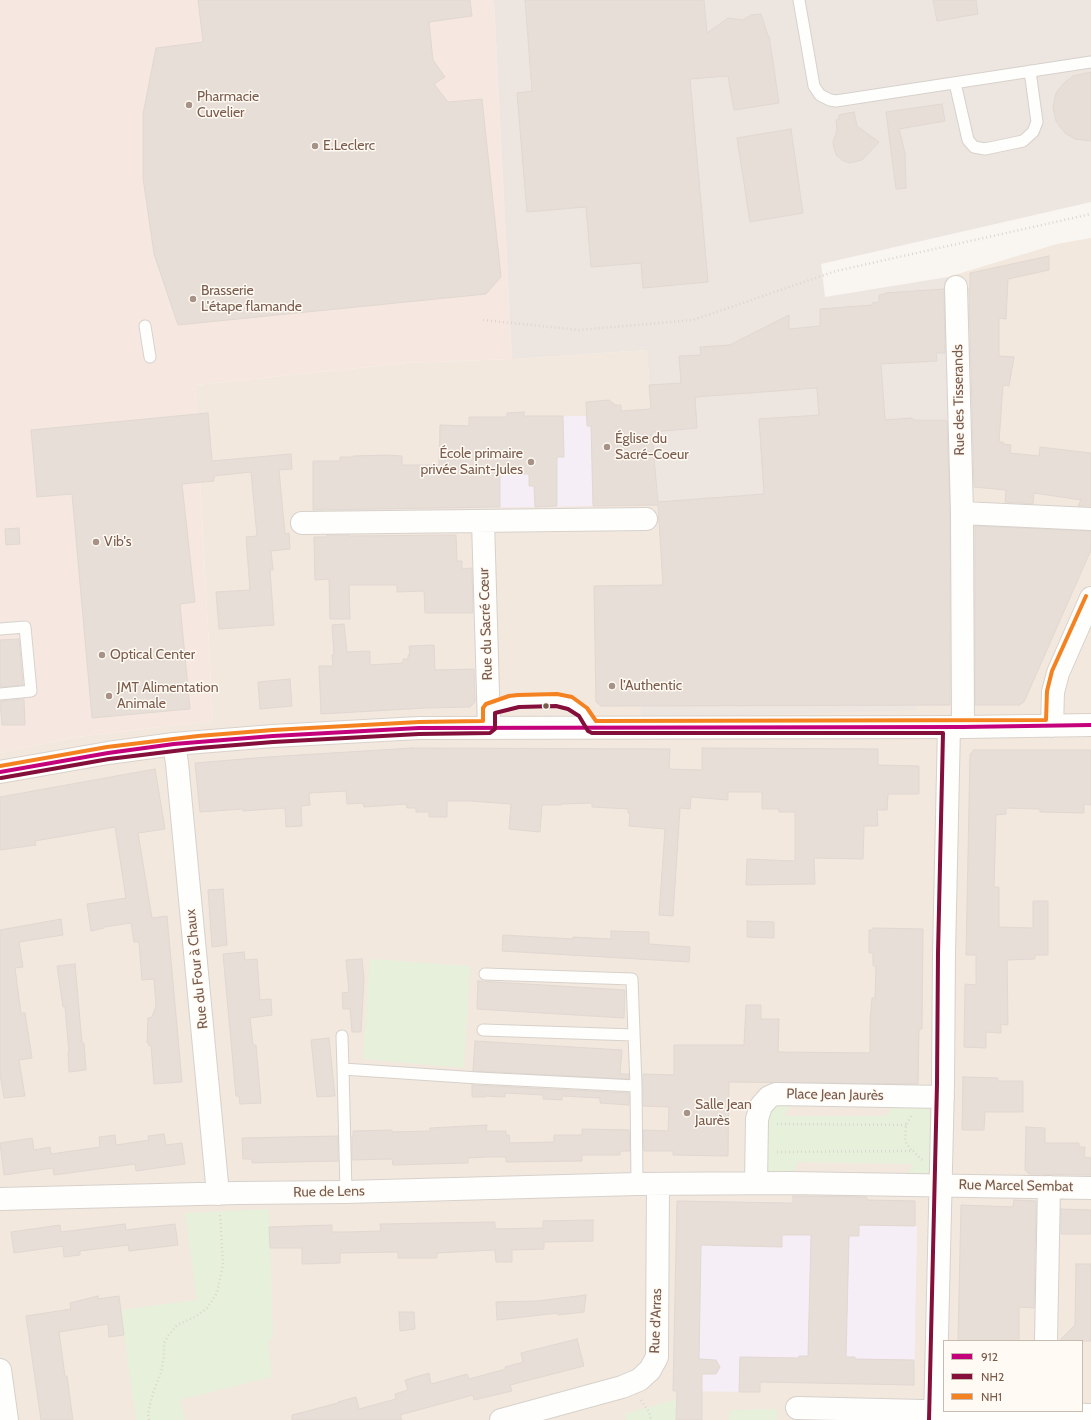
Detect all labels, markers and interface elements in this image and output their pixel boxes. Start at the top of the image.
place label: Pharmacie Cuvelier [197,89,259,122]
marker: Pharmacie Cuvelier [184,100,194,110]
place label: E.Leclerc [323,138,375,154]
marker: E.Leclerc [310,141,320,151]
place label: Brasserie L'étape flamande [201,283,302,316]
marker: Brasserie L'étape flamande [188,294,198,304]
street label: Rue des Tisserands [950,344,968,456]
place label: Église du Sacré-Coeur [615,431,689,464]
marker: Église du Sacré-Coeur [602,442,612,452]
place label: École primaire privée Saint-Jules [420,446,523,478]
marker: École primaire privée Saint-Jules [526,457,536,467]
place label: Vib's [104,534,132,550]
marker: Vib's [91,537,101,547]
street label: Rue du Sacré Cœur [476,567,496,681]
place label: Optical Center [110,647,195,663]
marker: Optical Center [97,650,107,660]
place label: l’Authentic [620,678,682,694]
place label: JMT Alimentation Animale [117,680,219,712]
marker: l’Authentic [607,681,617,691]
marker: JMT Alimentation Animale [104,691,114,701]
unlabelled marker [541,701,551,711]
street label: Rue du Four à Chaux [182,908,212,1030]
street label: Place Jean Jaurès [786,1086,884,1104]
place label: Salle Jean Jaurès [695,1097,752,1130]
marker: Salle Jean Jaurès [682,1108,692,1118]
street label: Rue Marcel Sembat [958,1177,1074,1195]
street label: Rue de Lens [293,1183,365,1201]
street label: Rue d'Arras [646,1288,666,1354]
legend [943,1340,1083,1412]
text: 912 [981,1349,998,1364]
text: NH2 [981,1369,1004,1384]
text: NH1 [981,1389,1002,1404]

